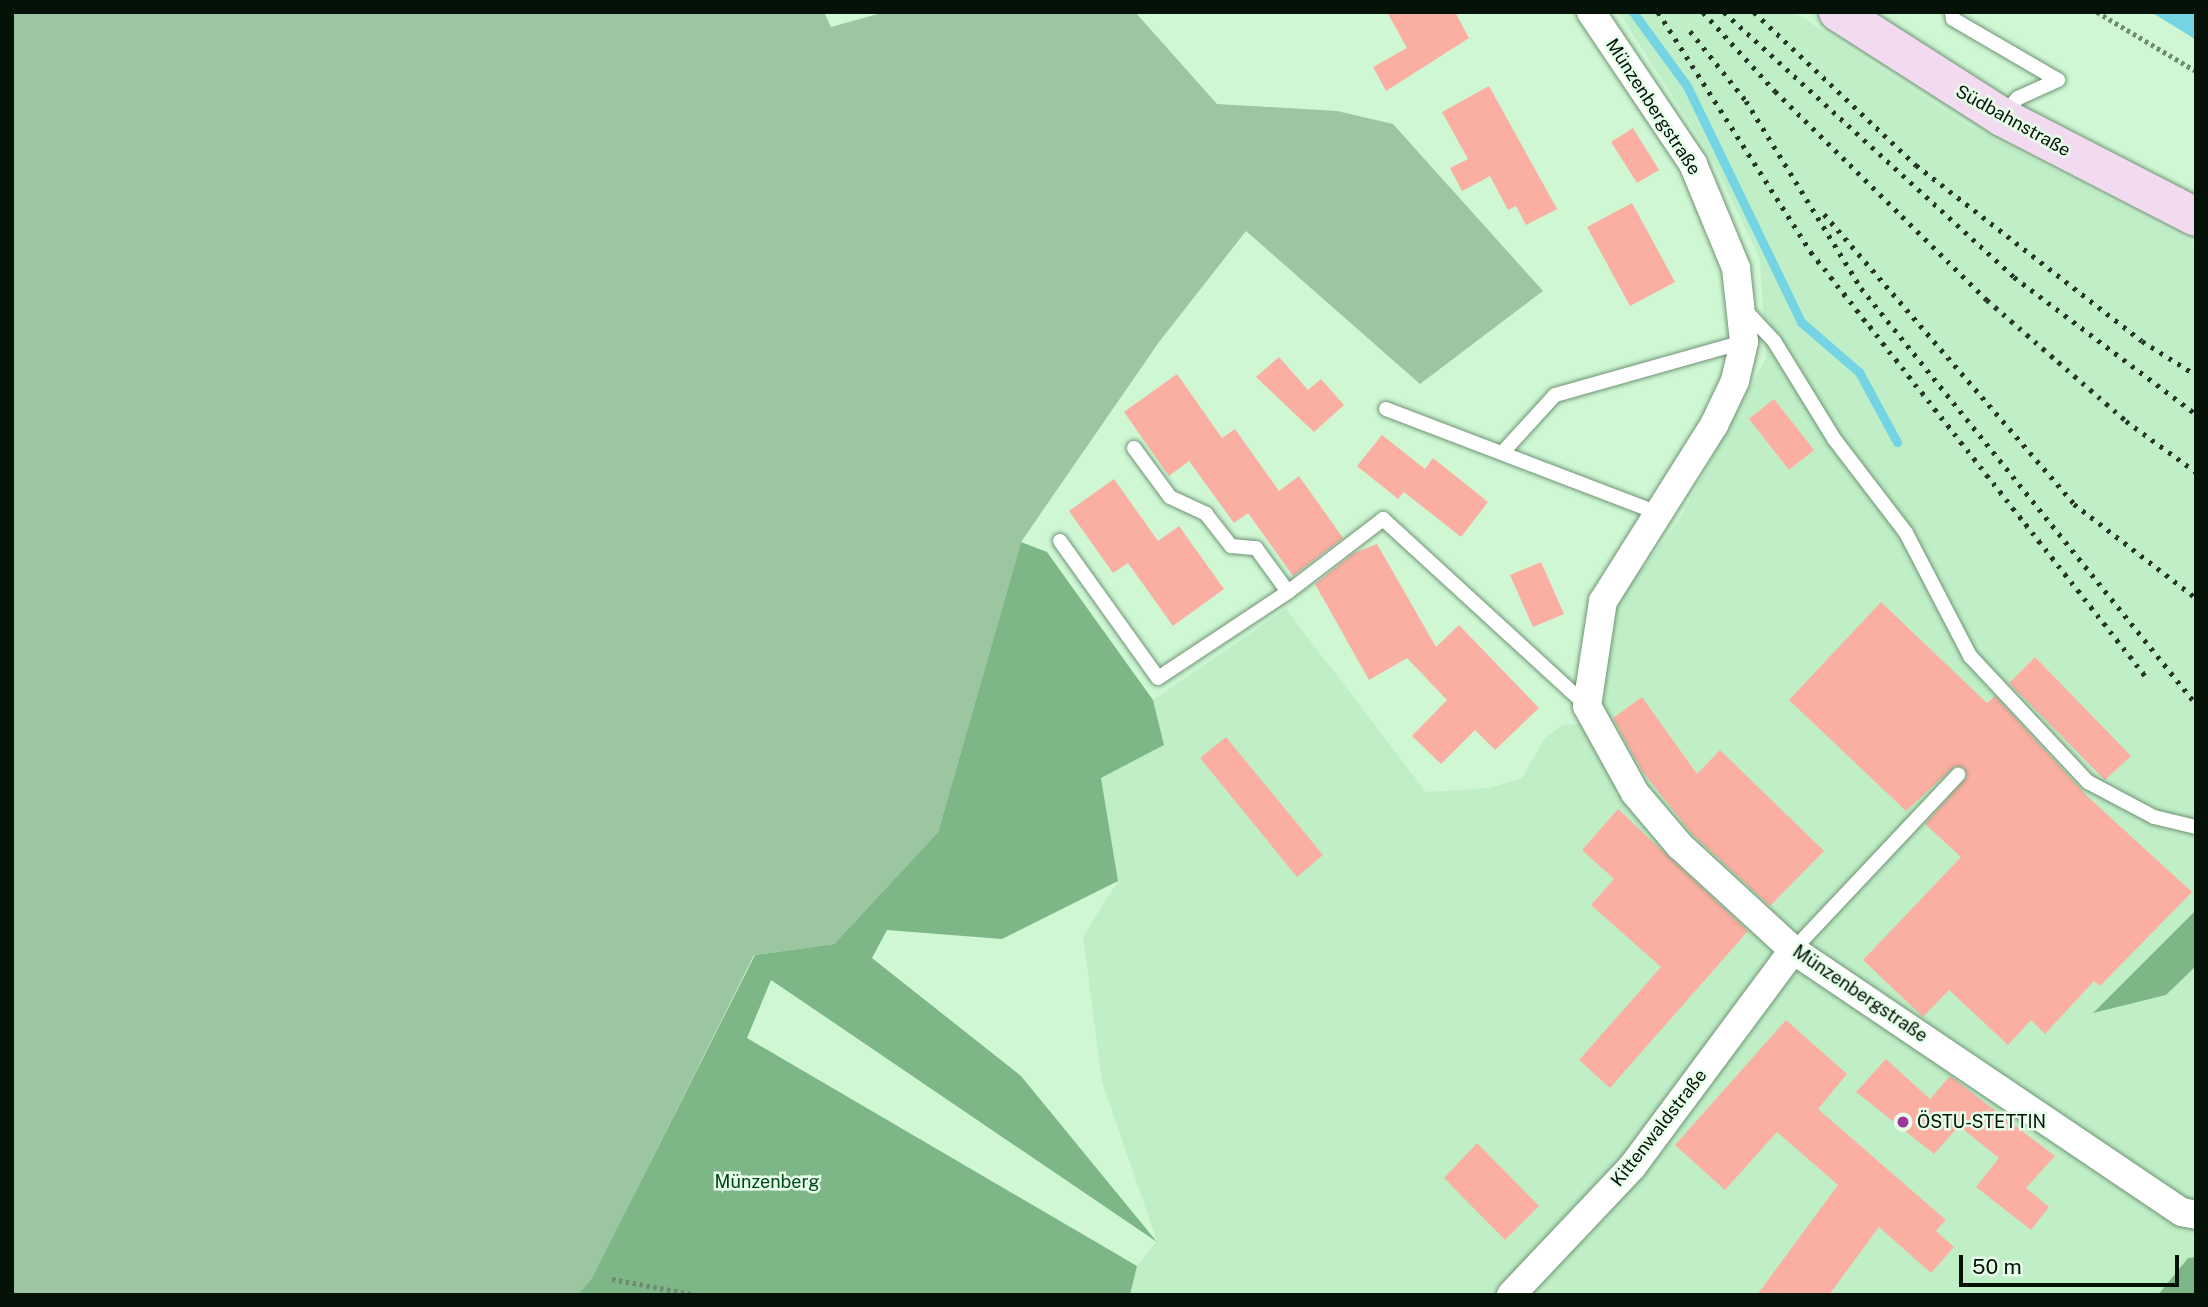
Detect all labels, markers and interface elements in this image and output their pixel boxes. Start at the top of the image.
street label: Münzenbergstraße [1601,35,1705,179]
street label: Südbahnstraße [1952,81,2074,161]
street label: Münzenbergstraße [1788,941,1932,1047]
street label: Kittenwaldstraße [1607,1065,1711,1191]
place label: ÖSTU-STETTIN [1917,1111,2046,1133]
marker: ÖSTU-STETTIN [1895,1114,1911,1130]
park label: Münzenberg [715,1171,819,1193]
scale bar [1963,1240,2184,1284]
text: 50 m [1972,1254,2022,1279]

